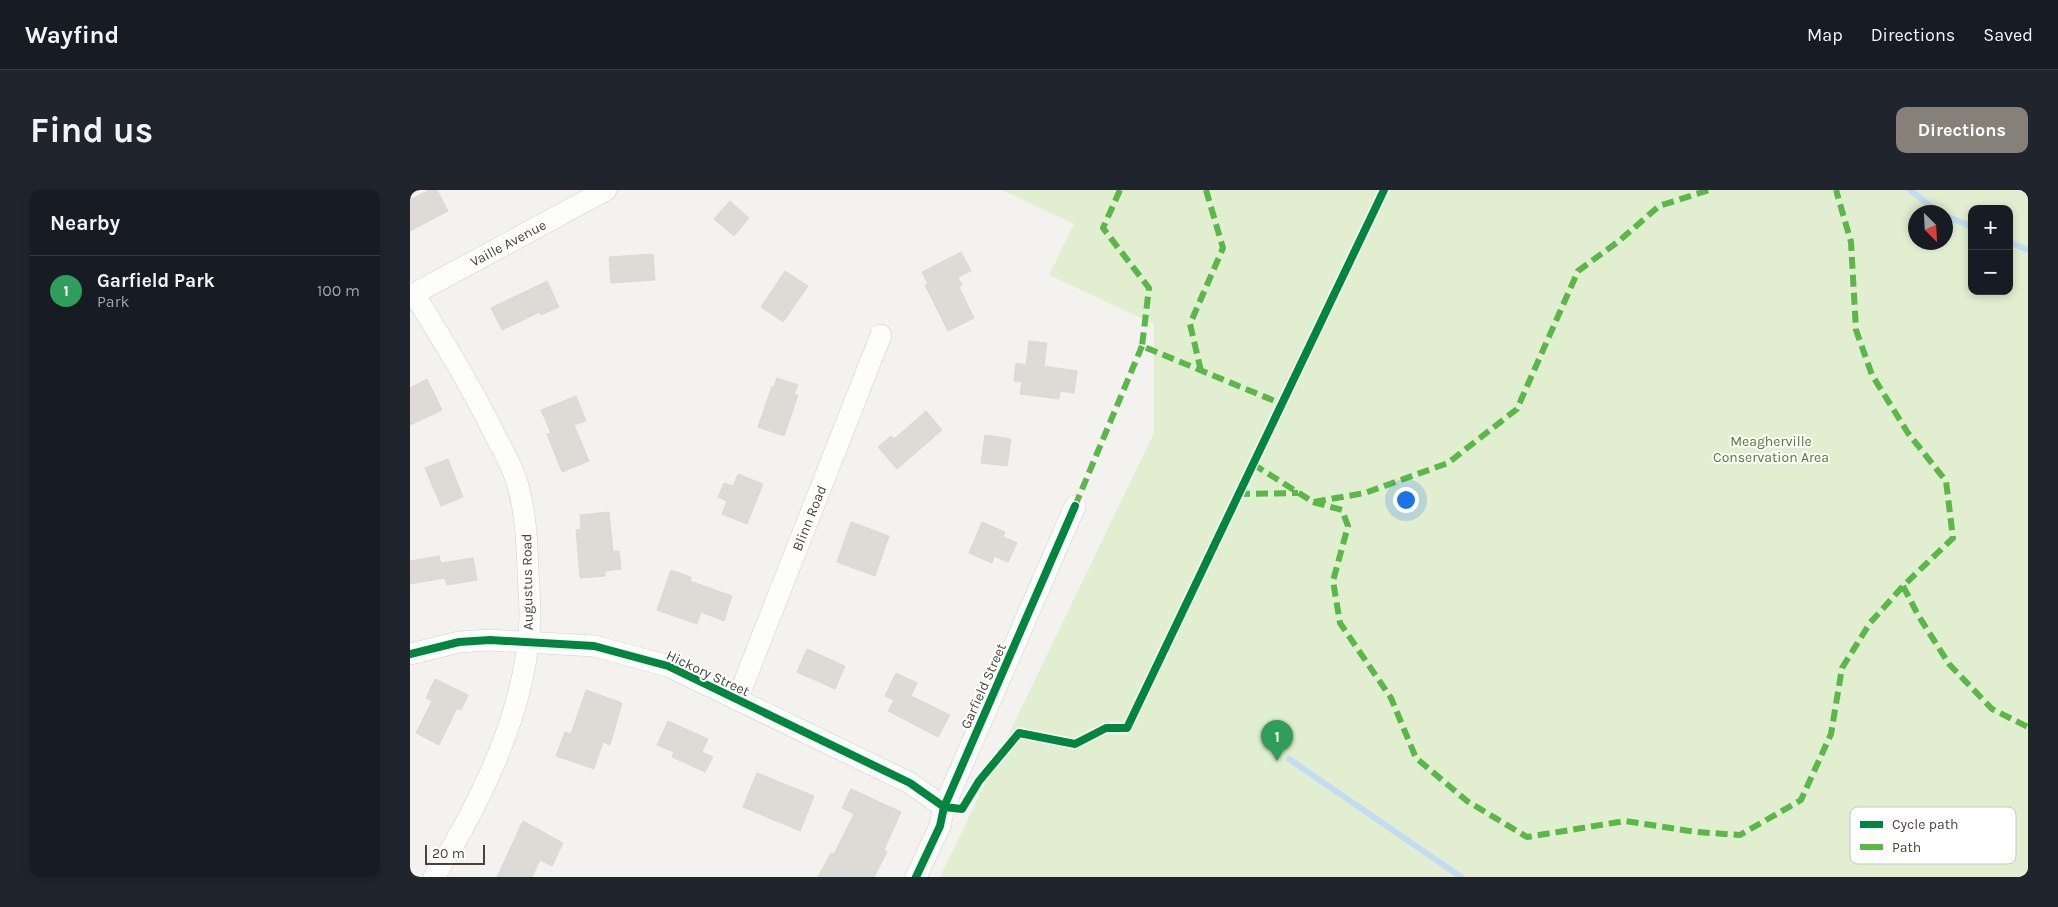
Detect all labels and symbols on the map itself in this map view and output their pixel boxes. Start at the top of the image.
north arrow [1908,205,1953,250]
street label: Vaille Avenue [467,216,549,271]
park label: Meagherville Conservation Area [1713,433,1829,466]
street label: Blinn Road [789,483,830,553]
your location [1393,487,1419,513]
street label: Augustus Road [518,533,537,631]
street label: Garfield Street [957,641,1010,732]
street label: Hickory Street [664,647,752,700]
pin: 1 [1261,720,1293,761]
legend [1850,807,2016,864]
text: Cycle path [1892,816,1958,833]
text: Path [1892,839,1921,856]
scale bar [425,842,485,865]

